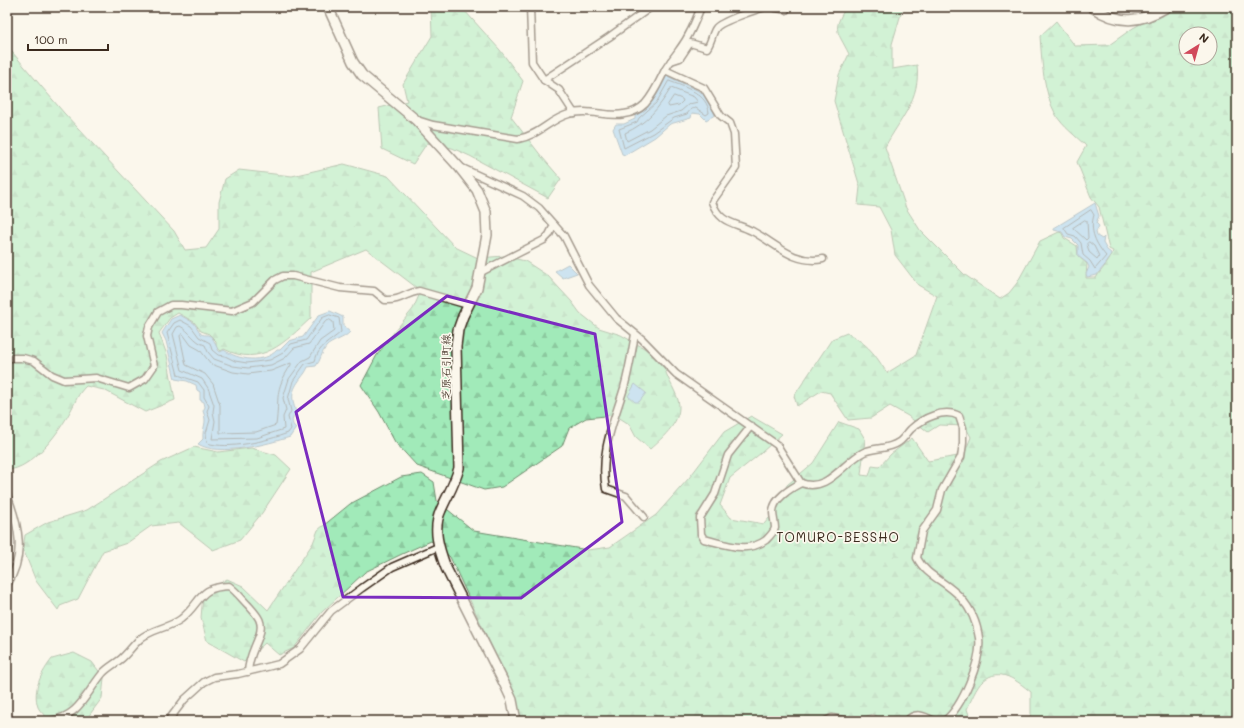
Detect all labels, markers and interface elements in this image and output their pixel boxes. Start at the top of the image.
scale bar [28,26,108,52]
north arrow [1178,26,1218,66]
text: N [1196,29,1212,46]
text: 100 m [34,31,68,47]
street label: 芝原石引町線 [438,334,453,400]
district label: TOMURO-BESSHO [776,528,900,545]

